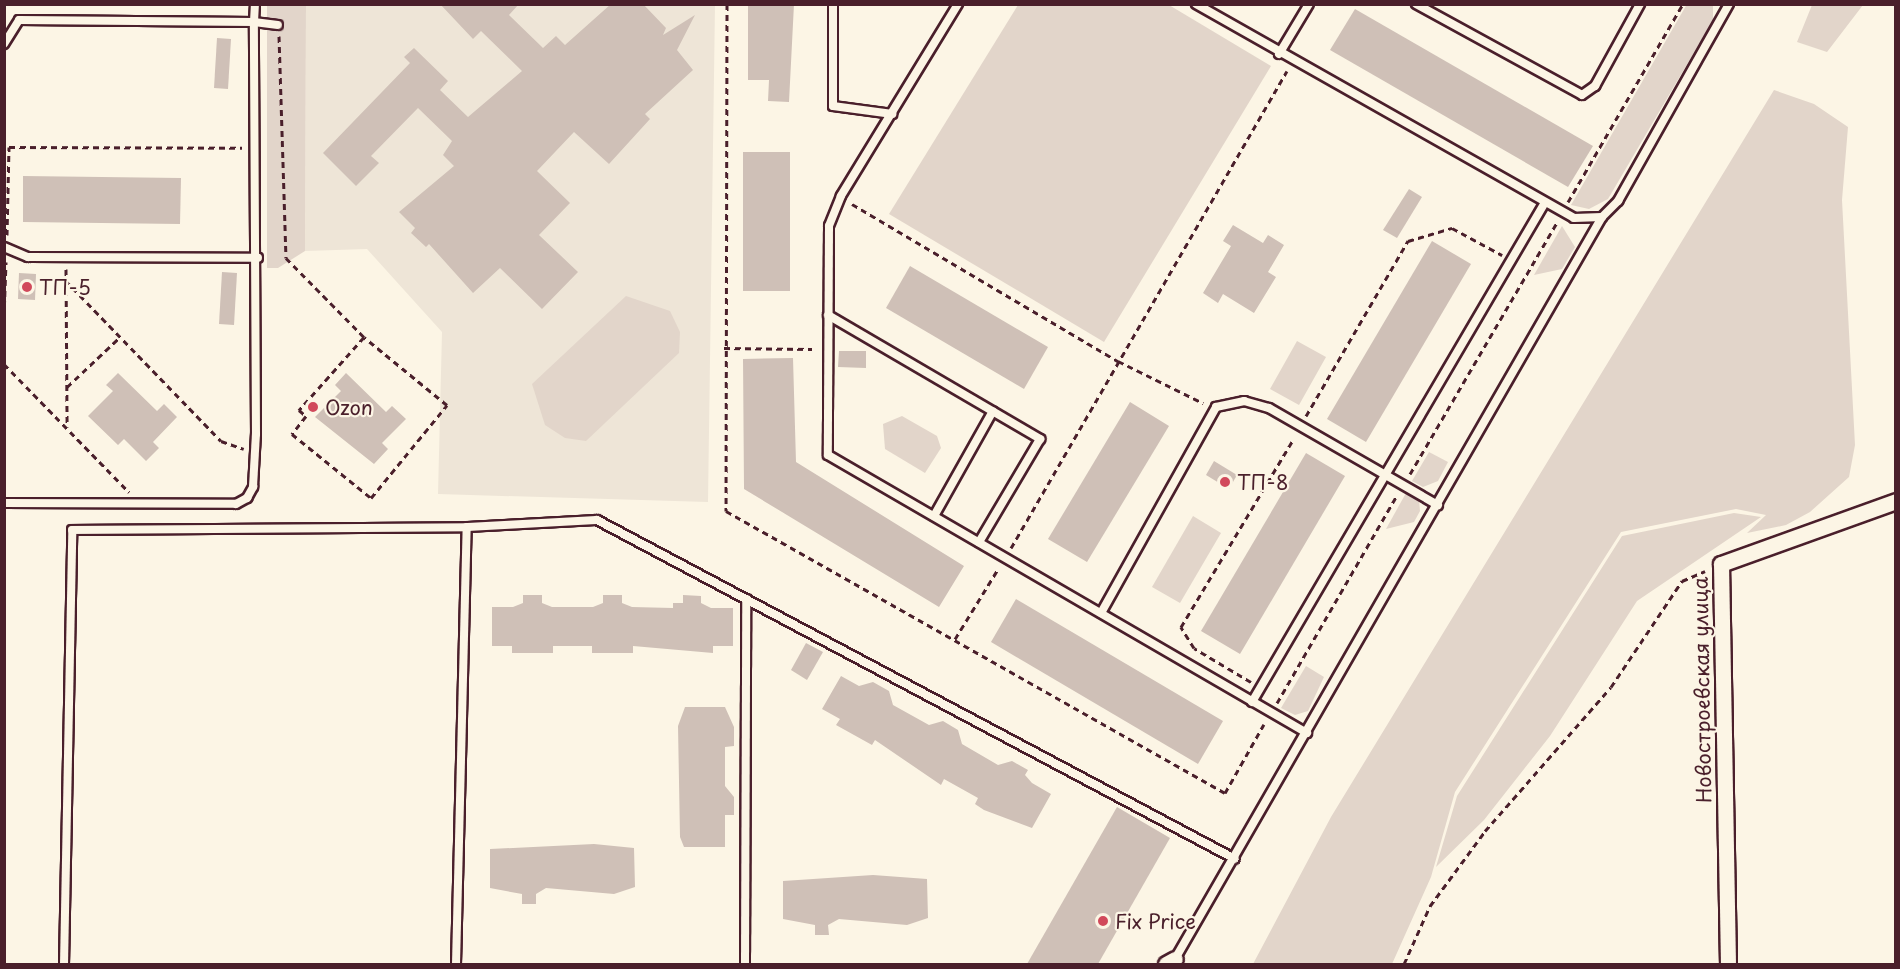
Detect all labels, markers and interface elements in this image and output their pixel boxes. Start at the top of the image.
place label: ТП-5 [39,275,91,299]
marker: ТП-5 [20,280,34,294]
place label: Ozon [325,395,373,419]
marker: Ozon [306,400,320,414]
place label: ТП-8 [1237,470,1288,494]
marker: ТП-8 [1218,475,1232,489]
street label: Новостроевская улица [1688,576,1716,804]
place label: Fix Price [1115,909,1196,933]
marker: Fix Price [1096,914,1110,928]

